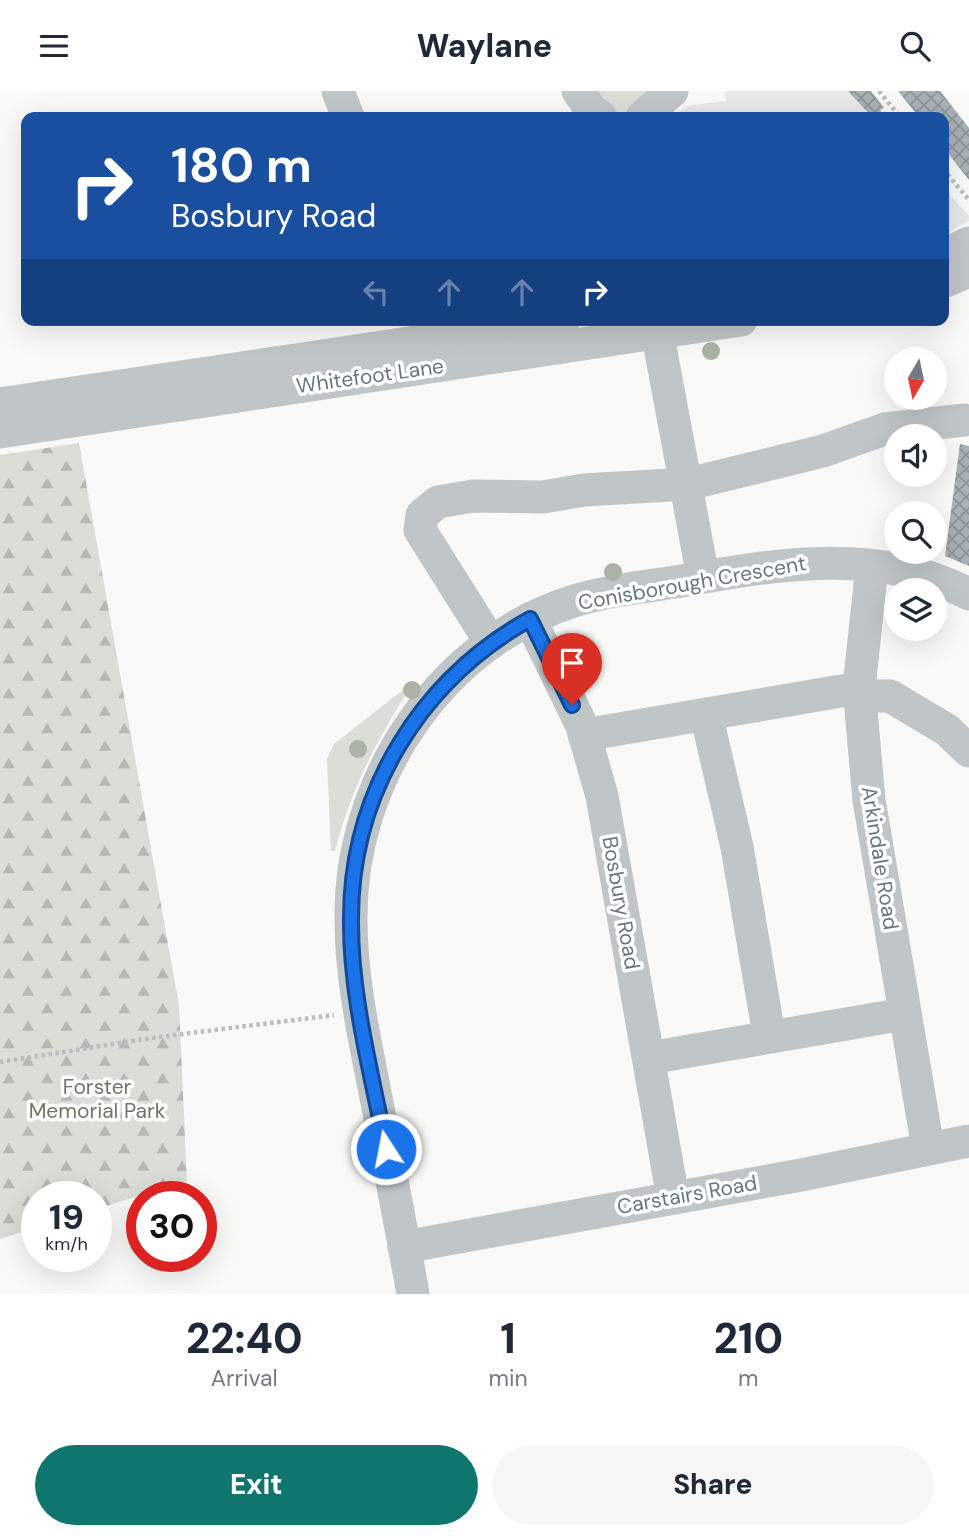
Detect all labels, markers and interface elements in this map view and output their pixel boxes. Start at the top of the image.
text: Waylane [417,25,552,67]
icon: menu [35,27,73,65]
icon: search [896,27,934,65]
text: 180 m [171,133,312,197]
icon: right [56,140,147,231]
text: Bosbury Road [171,195,376,237]
icon: left [357,273,395,311]
icon: ahead [430,273,468,311]
icon: ahead [503,273,541,311]
icon: right [576,273,614,311]
north arrow [884,347,947,409]
map controls [884,347,947,641]
street label: Whitefoot Lane [294,352,446,400]
button: sound [884,424,947,487]
button: search [884,501,947,564]
street label: Conisborough Crescent [576,549,808,617]
button: layers [884,578,947,641]
pin [542,633,602,705]
icon: arrive [553,644,591,682]
street label: Arkindale Road [855,784,905,932]
street label: Bosbury Road [596,834,646,972]
park label: Forster Memorial Park [29,1073,166,1125]
position arrow [349,1112,423,1186]
street label: Carstairs Road [615,1169,759,1221]
speed limit sign: 30 [126,1181,217,1272]
text: 19 [49,1194,84,1240]
text: km/h [45,1232,88,1256]
text: 22:40 [186,1311,303,1366]
text: 1 [500,1311,516,1366]
text: 210 [714,1311,783,1366]
text: Arrival [211,1363,278,1393]
text: min [488,1363,528,1393]
text: m [738,1363,759,1393]
button: Exit [35,1445,478,1525]
button: Share [492,1445,934,1525]

